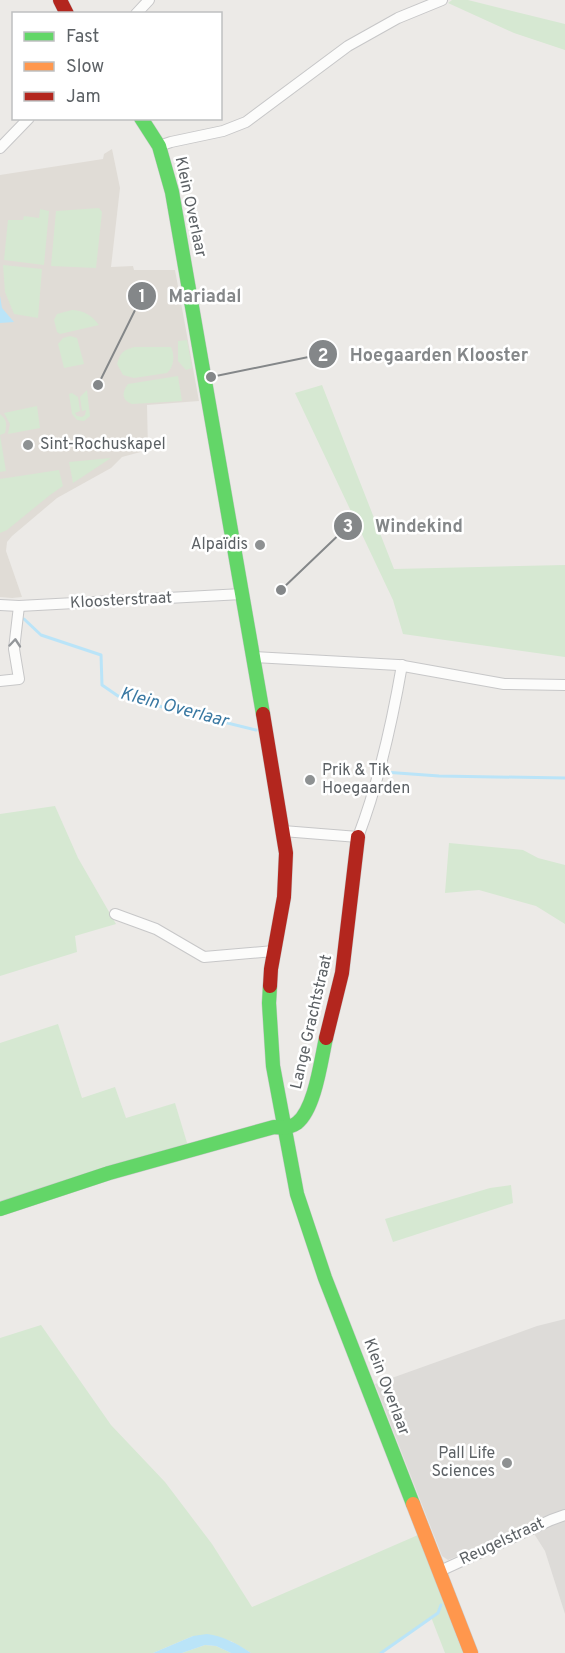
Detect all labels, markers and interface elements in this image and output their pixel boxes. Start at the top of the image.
legend [12,12,222,120]
text: Fast [66,26,99,49]
text: Slow [66,56,104,79]
text: Jam [66,86,101,109]
street label: Klein Overlaar [170,155,210,259]
callout: Mariadal [127,278,254,314]
text: 1 [138,286,146,309]
text: Mariadal [169,286,242,309]
callout: Hoegaarden Klooster [308,336,540,372]
text: 2 [317,345,329,368]
text: Hoegaarden Klooster [350,345,529,368]
place label: Sint-Rochuskapel [40,435,166,455]
marker: Sint-Rochuskapel [21,438,35,452]
callout: Windekind [333,508,475,544]
text: 3 [343,516,353,539]
text: Windekind [375,516,463,539]
place label: Alpaïdis [191,535,248,555]
marker: Alpaïdis [253,538,267,552]
street label: Kloosterstraat [69,588,173,614]
one-way arrow [8,638,21,647]
water label: Klein Overlaar [118,683,233,734]
place label: Prik & Tik Hoegaarden [322,761,410,799]
marker: Prik & Tik Hoegaarden [303,773,317,787]
street label: Lange Grachtstraat [287,953,337,1091]
street label: Klein Overlaar [358,1336,414,1438]
place label: Pall Life Sciences [432,1444,495,1482]
marker: Pall Life Sciences [500,1456,514,1470]
street label: Reugelstraat [457,1514,547,1570]

